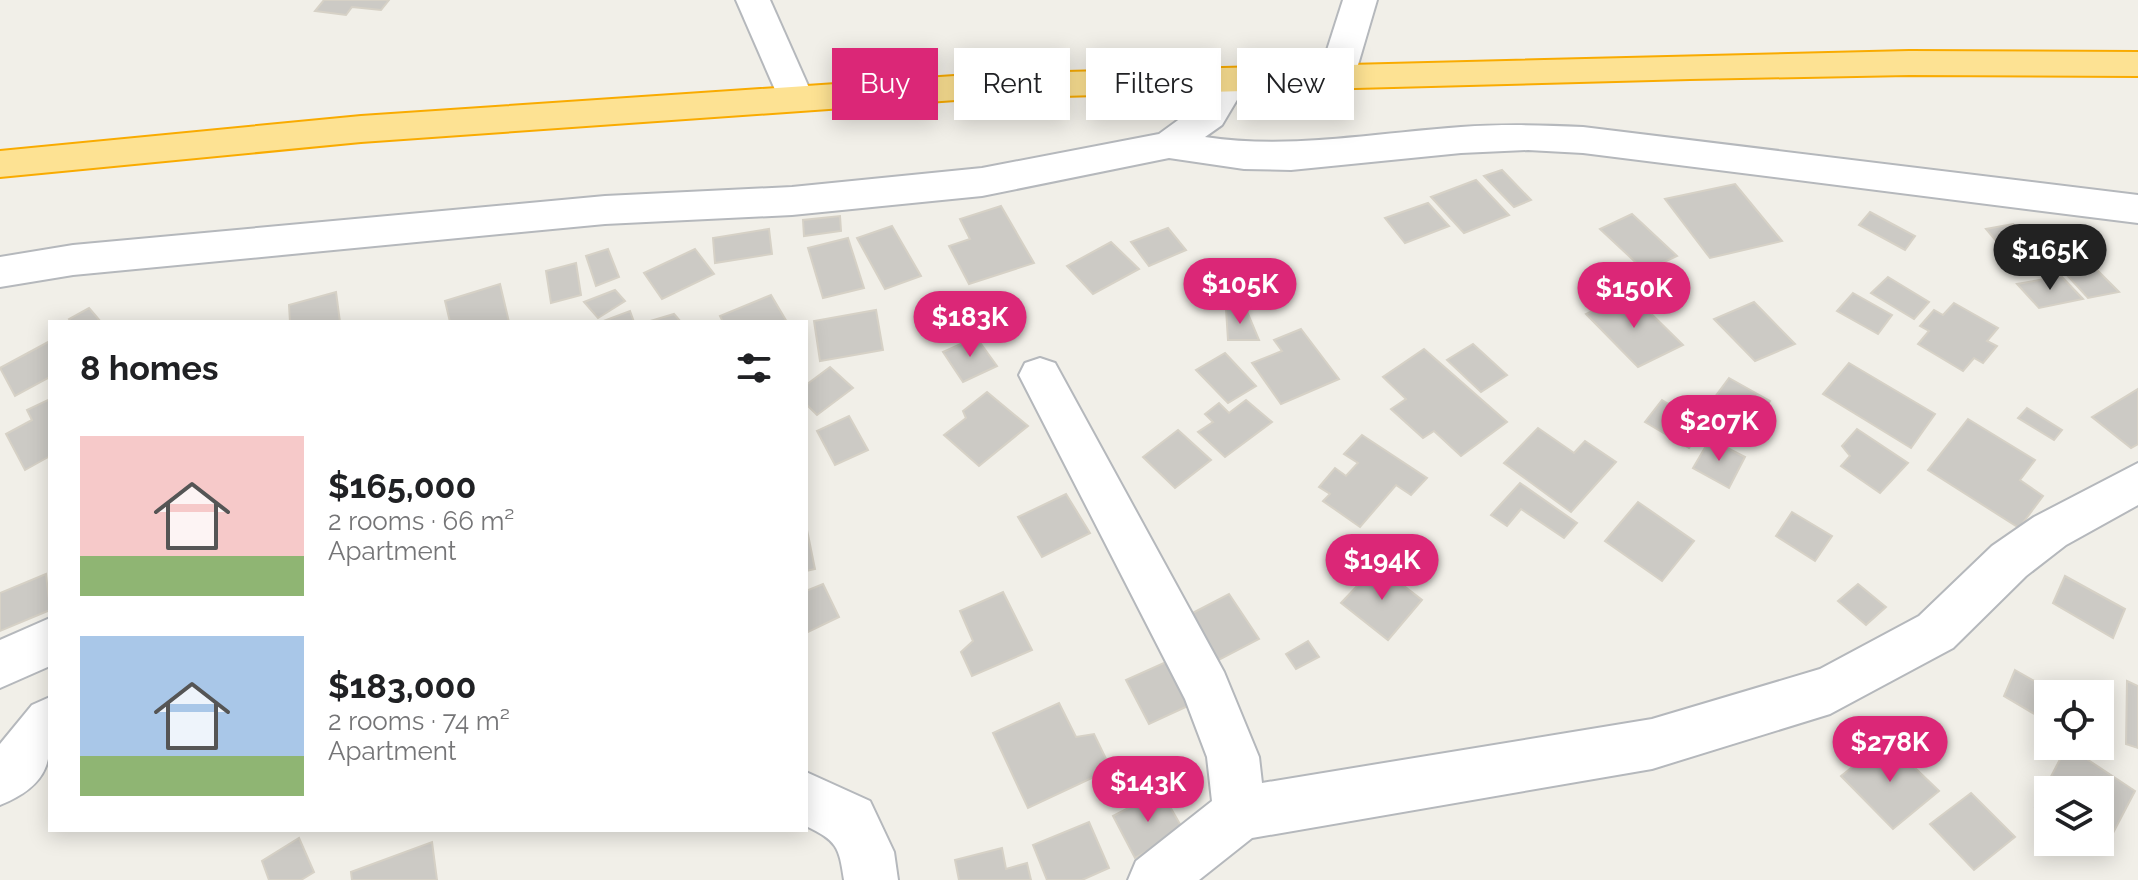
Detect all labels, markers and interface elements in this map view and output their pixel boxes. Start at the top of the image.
chip: Buy [832,48,938,120]
chip: Rent [954,48,1070,120]
chip: Filters [1086,48,1221,120]
chip: New [1237,48,1354,120]
pin: $165K [1994,224,2106,292]
text: $165K [2012,235,2088,265]
pin: $105K [1184,258,1296,326]
pin: $150K [1578,262,1690,330]
text: $105K [1201,269,1279,299]
text: $150K [1595,273,1673,303]
pin: $183K [914,291,1026,359]
text: $183K [932,302,1008,332]
icon: filters [732,346,776,390]
text: 8 homes [80,348,219,388]
pin: $207K [1663,395,1775,463]
text: $207K [1679,406,1759,436]
text: $165,000 [328,466,476,506]
icon: home [144,468,240,564]
text: 2 rooms · 66 m² [328,506,514,536]
pin: $194K [1326,534,1438,602]
text: Apartment [328,536,457,566]
text: $194K [1344,545,1420,575]
text: $183,000 [328,666,476,706]
icon: home [144,668,240,764]
map controls [2034,680,2114,856]
button: locate [2034,680,2114,760]
text: 2 rooms · 74 m² [328,706,510,736]
pin: $278K [1834,716,1946,784]
text: $278K [1851,727,1929,757]
text: Apartment [328,736,457,766]
pin: $143K [1092,756,1204,824]
text: $143K [1110,767,1186,797]
button: layers [2034,776,2114,856]

